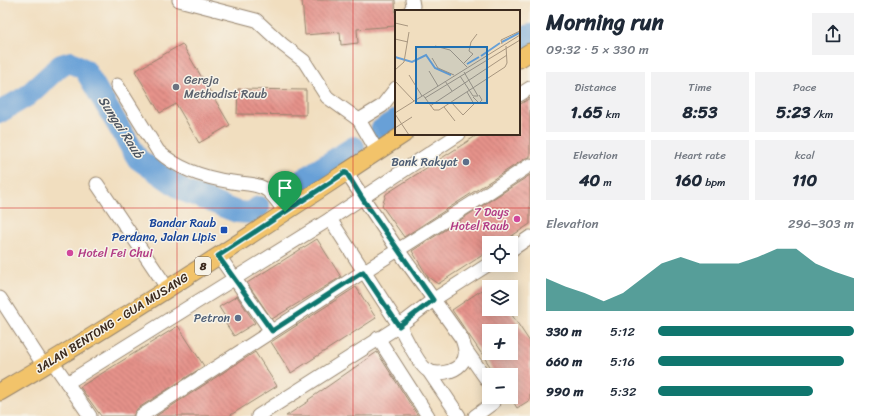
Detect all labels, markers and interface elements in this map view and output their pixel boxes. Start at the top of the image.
text: Morning run [546,3,664,42]
inset map [395,10,520,135]
button: share [812,13,854,55]
text: 09:32 · 5 × 330 m [546,38,649,61]
place label: Gereja Methodist Raub [184,69,268,105]
text: Distance [574,78,616,97]
text: Time [688,78,712,97]
text: Pace [793,78,816,97]
marker: Gereja Methodist Raub [171,82,181,92]
water label: Sungai Raub [92,91,150,164]
text: 1.65 [571,97,603,127]
text: 8:53 [682,97,718,127]
text: 5:23 [776,97,811,127]
text: km [603,105,620,124]
text: /km [811,105,833,124]
text: Elevation [573,146,618,165]
text: Heart rate [674,146,726,165]
text: kcal [795,146,815,165]
place label: Bank Rakyat [391,151,458,173]
marker: Bank Rakyat [461,157,471,167]
text: 40 [579,165,600,195]
text: 160 [675,165,702,195]
text: 110 [792,165,817,195]
pin [268,171,302,212]
text: m [600,173,612,192]
text: bpm [702,173,725,192]
icon: arrive [274,177,296,199]
place label: 7 Days Hotel Raub [450,201,510,237]
place label: Bandar Raub Perdana, Jalan Lipis [112,212,216,248]
text: Elevation [546,212,599,235]
text: 296–303 m [788,212,854,235]
marker: 7 Days Hotel Raub [512,214,522,224]
marker: Bandar Raub Perdana, Jalan Lipis [219,225,229,235]
map controls [482,236,518,404]
button: locate [482,236,518,272]
place label: Hotel Fei Chui [78,242,153,264]
marker: Hotel Fei Chui [65,248,75,258]
road number: 8 [195,257,211,275]
street label: JALAN BENTONG - GUA MUSANG [30,267,193,380]
button: layers [482,280,518,316]
place label: Petron [194,307,230,329]
marker: Petron [233,313,243,323]
text: 330 m [546,320,582,343]
text: 5:12 [610,320,635,343]
button: + [482,324,518,360]
text: 660 m [546,350,582,373]
text: 5:16 [610,350,635,373]
button: − [482,368,518,404]
text: 990 m [546,380,584,403]
text: 5:32 [610,380,637,403]

